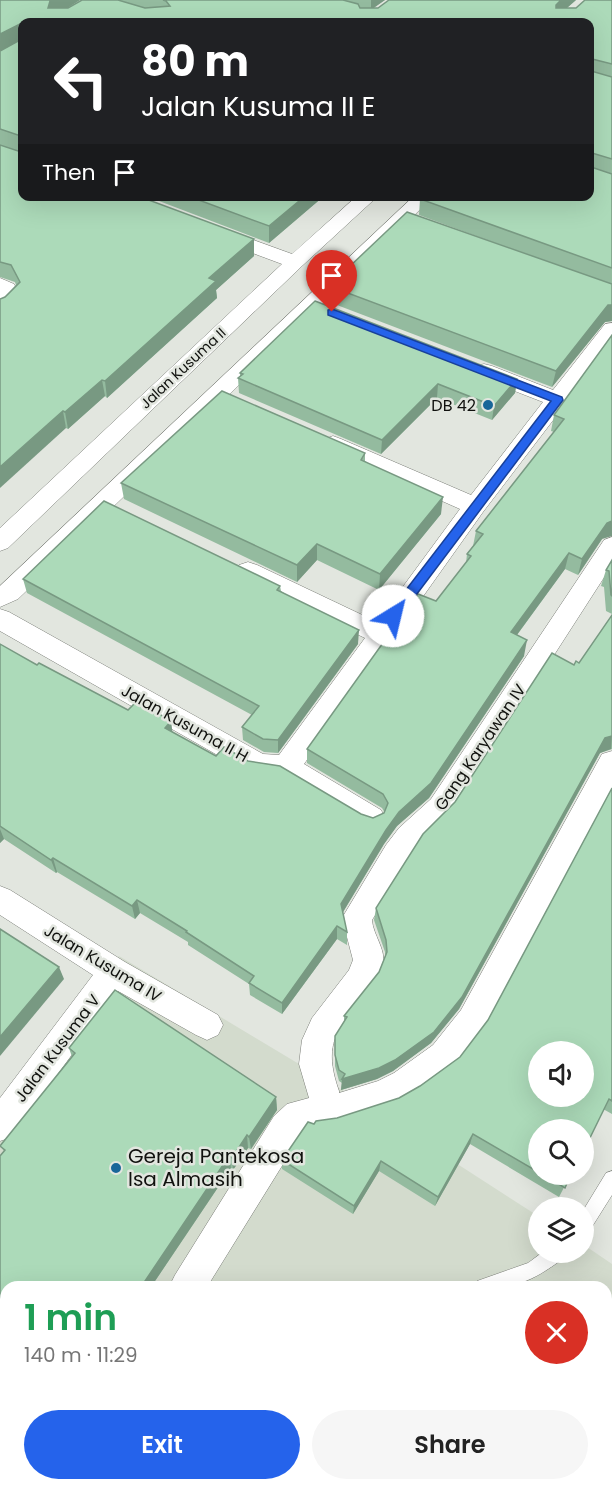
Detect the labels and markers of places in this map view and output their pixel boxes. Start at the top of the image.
pin [306,250,357,312]
place label: DB 42 [431,394,476,417]
marker: DB 42 [481,398,495,412]
place label: Gereja Pantekosa Isa Almasih [128,1142,304,1193]
marker: Gereja Pantekosa Isa Almasih [109,1161,123,1175]

